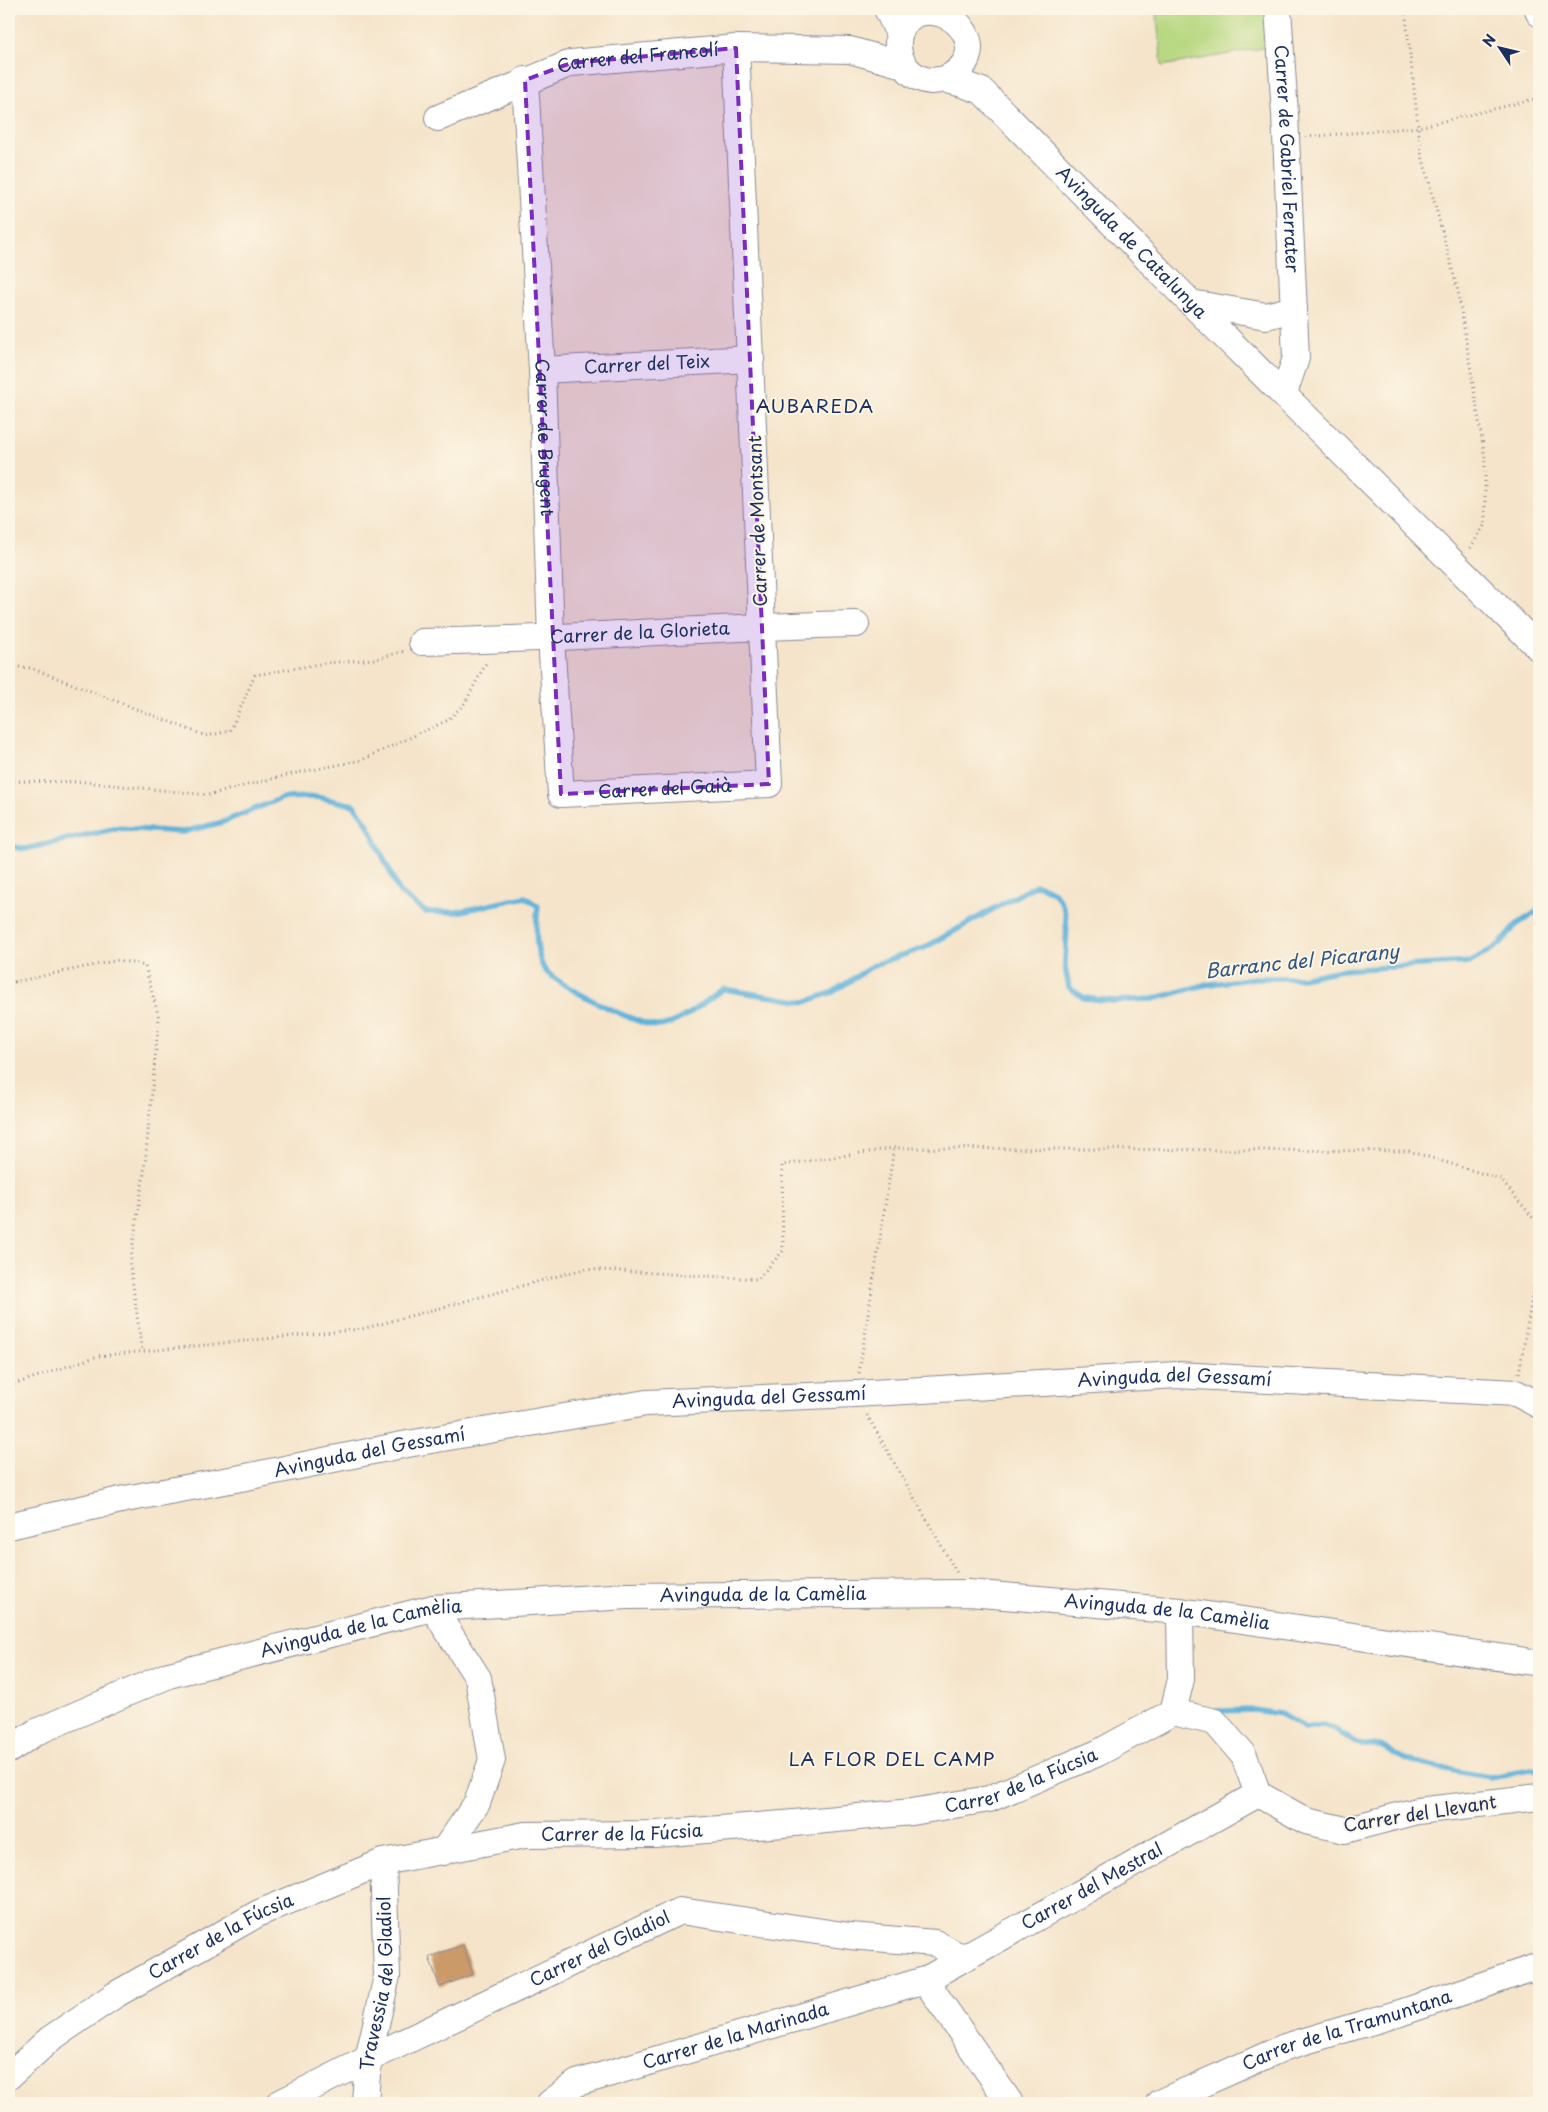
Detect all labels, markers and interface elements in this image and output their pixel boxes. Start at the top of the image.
north arrow [1476,22,1526,72]
text: N [1477,30,1501,51]
street label: Carrer del Francolí [552,35,720,79]
street label: Carrer de Gabriel Ferrater [1268,44,1307,274]
street label: Avinguda de Catalunya [1051,159,1215,325]
street label: Carrer del Teix [583,346,710,380]
street label: Carrer de Brugent [529,358,562,517]
district label: AUBAREDA [756,391,874,419]
street label: Carrer de Montsant [740,435,773,607]
street label: Carrer de la Glorieta [549,613,731,649]
street label: Carrer del Gaià [597,771,733,804]
water label: Barranc del Picarany [1204,936,1401,984]
street label: Avinguda del Gessamí [1077,1360,1272,1393]
street label: Avinguda del Gessamí [671,1378,867,1414]
street label: Avinguda del Gessamí [271,1419,467,1483]
street label: Avinguda de la Camèlia [660,1579,867,1608]
street label: Avinguda de la Camèlia [1063,1586,1272,1636]
street label: Avinguda de la Camèlia [257,1591,463,1663]
street label: Carrer de la Fúcsia [942,1740,1101,1818]
district label: LA FLOR DEL CAMP [788,1744,996,1772]
street label: Carrer del Llevant [1341,1787,1498,1838]
street label: Carrer de la Fúcsia [541,1815,704,1847]
street label: Carrer del Mestral [1016,1835,1167,1936]
street label: Carrer de la Fúcsia [143,1885,297,1985]
street label: Travessia del Gladiol [352,1896,399,2071]
street label: Carrer del Gladiol [524,1903,674,1993]
street label: Carrer de la Tramuntana [1237,1981,1456,2076]
street label: Carrer de la Marinada [639,1994,832,2075]

